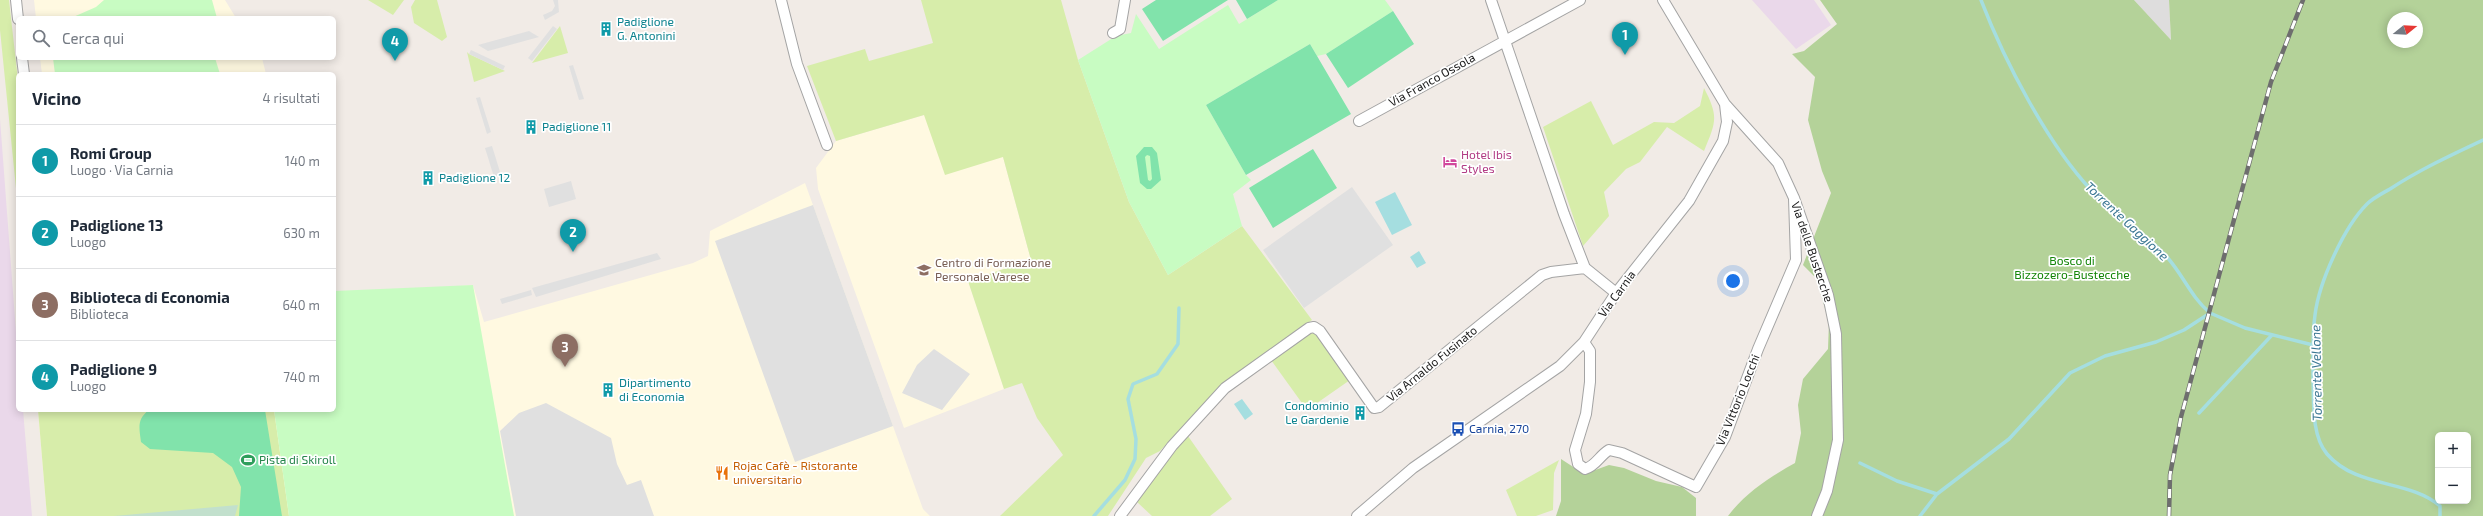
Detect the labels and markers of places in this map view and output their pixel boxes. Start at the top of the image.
place label: Padiglione G. Antonini [617,14,675,42]
building icon: Padiglione G. Antonini [598,21,614,37]
pin: 1 [1612,22,1638,55]
pin: 4 [382,28,408,61]
building icon: Padiglione 11 [523,119,539,135]
place label: Padiglione 11 [542,119,611,133]
place label: Hotel Ibis Styles [1461,147,1512,175]
hotel icon: Hotel Ibis Styles [1442,154,1458,170]
building icon: Padiglione 12 [420,170,436,186]
place label: Padiglione 12 [439,170,510,184]
pin: 2 [560,219,586,252]
place label: Centro di Formazione Personale Varese [935,255,1051,283]
school or university icon: Centro di Formazione Personale Varese [916,262,932,278]
pin: 3 [552,334,578,367]
place label: Dipartimento di Economia [619,375,691,403]
building icon: Dipartimento di Economia [600,382,616,398]
place label: Condominio Le Gardenie [1284,398,1349,426]
building icon: Condominio Le Gardenie [1352,405,1368,421]
bus stop icon: Carnia, 270 [1450,421,1466,437]
place label: Carnia, 270 [1469,421,1529,435]
sports icon: Pista di Skiroll [240,452,256,468]
place label: Pista di Skiroll [259,452,336,466]
place label: Rojac Cafè - Ristorante universitario [733,458,858,486]
restaurant icon: Rojac Cafè - Ristorante universitario [714,465,730,481]

